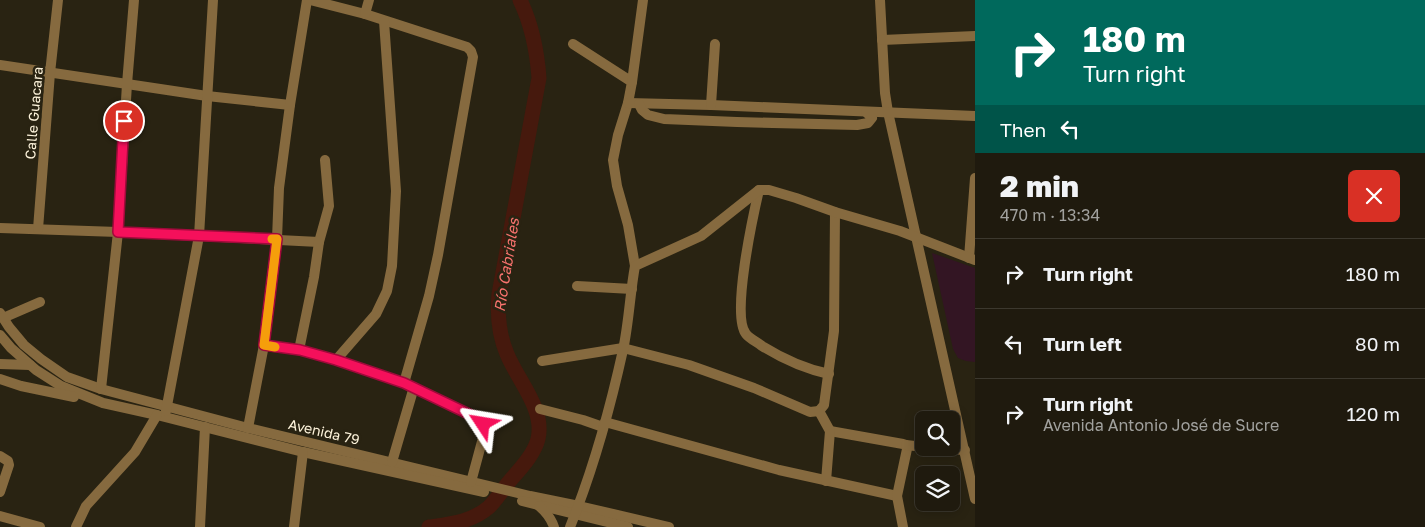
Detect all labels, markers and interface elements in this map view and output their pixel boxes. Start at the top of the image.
text: 180 m [1083,18,1186,60]
icon: right [1000,20,1065,85]
text: Turn right [1083,60,1186,87]
street label: Calle Guacara [21,66,46,160]
pin [103,100,145,142]
icon: arrive [110,107,138,135]
icon: left [1056,115,1084,143]
text: Then [1000,118,1046,141]
text: 2 min [1000,168,1079,204]
button: close [1348,170,1400,222]
text: 470 m · 13:34 [1000,205,1100,225]
water label: Río Cabriales [490,216,522,313]
icon: right [1000,260,1028,288]
text: Turn right [1043,262,1133,285]
text: 180 m [1346,262,1400,285]
icon: left [1000,330,1028,358]
text: Turn left [1043,332,1122,355]
text: 80 m [1355,332,1400,355]
text: Turn right [1043,392,1133,415]
position arrow [456,397,508,449]
icon: right [1000,400,1028,428]
text: 120 m [1346,402,1400,425]
map controls [915,411,960,511]
button: search [915,411,960,456]
street label: Avenida 79 [287,415,361,448]
text: Avenida Antonio José de Sucre [1043,415,1279,435]
button: layers [915,466,960,511]

